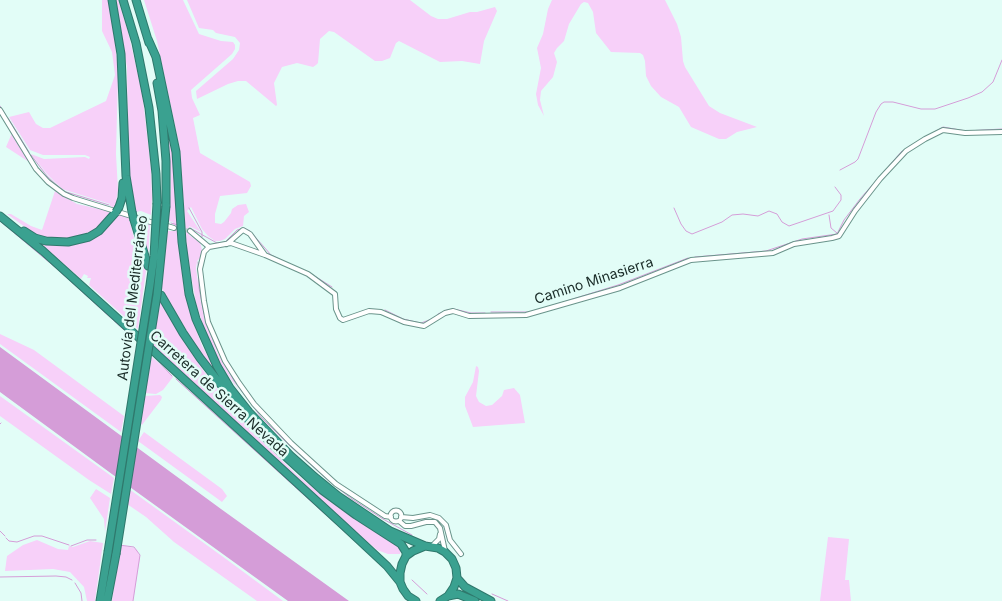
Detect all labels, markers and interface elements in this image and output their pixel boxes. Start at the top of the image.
street label: Autovía del Mediterráneo [115,214,151,382]
street label: Camino Minasierra [532,254,656,308]
street label: Carretera de Sierra Nevada [146,327,292,461]

